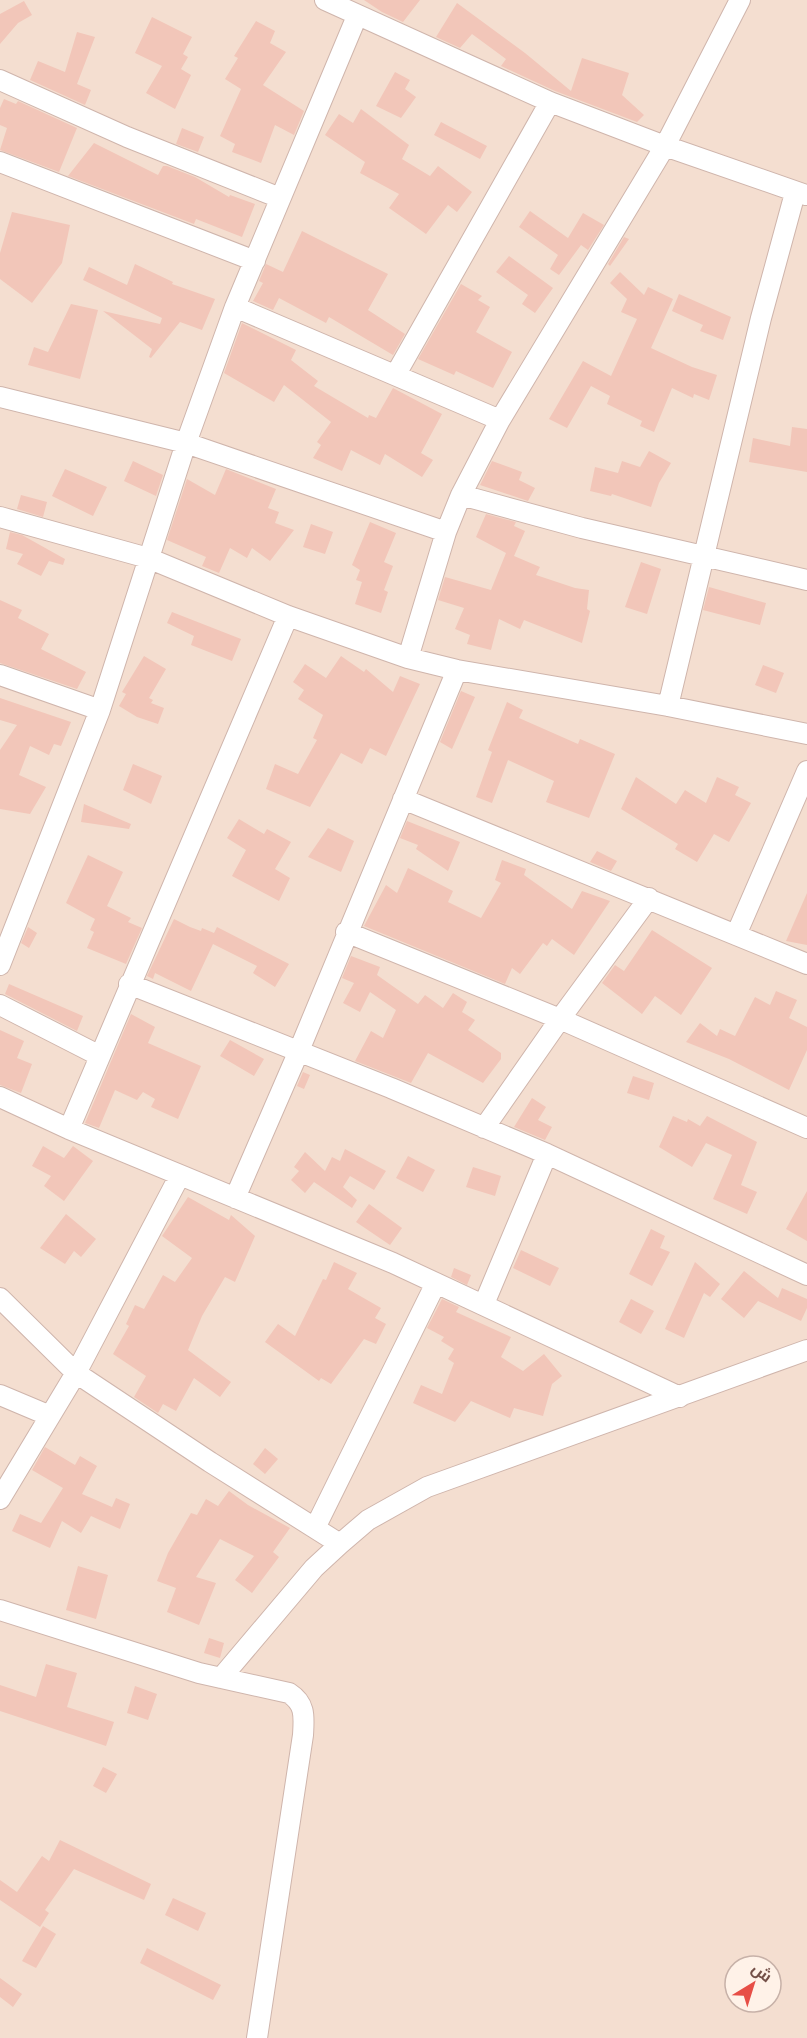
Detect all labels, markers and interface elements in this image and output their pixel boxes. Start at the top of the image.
north arrow [723,1954,783,2014]
text: ش [747,1957,777,1987]

